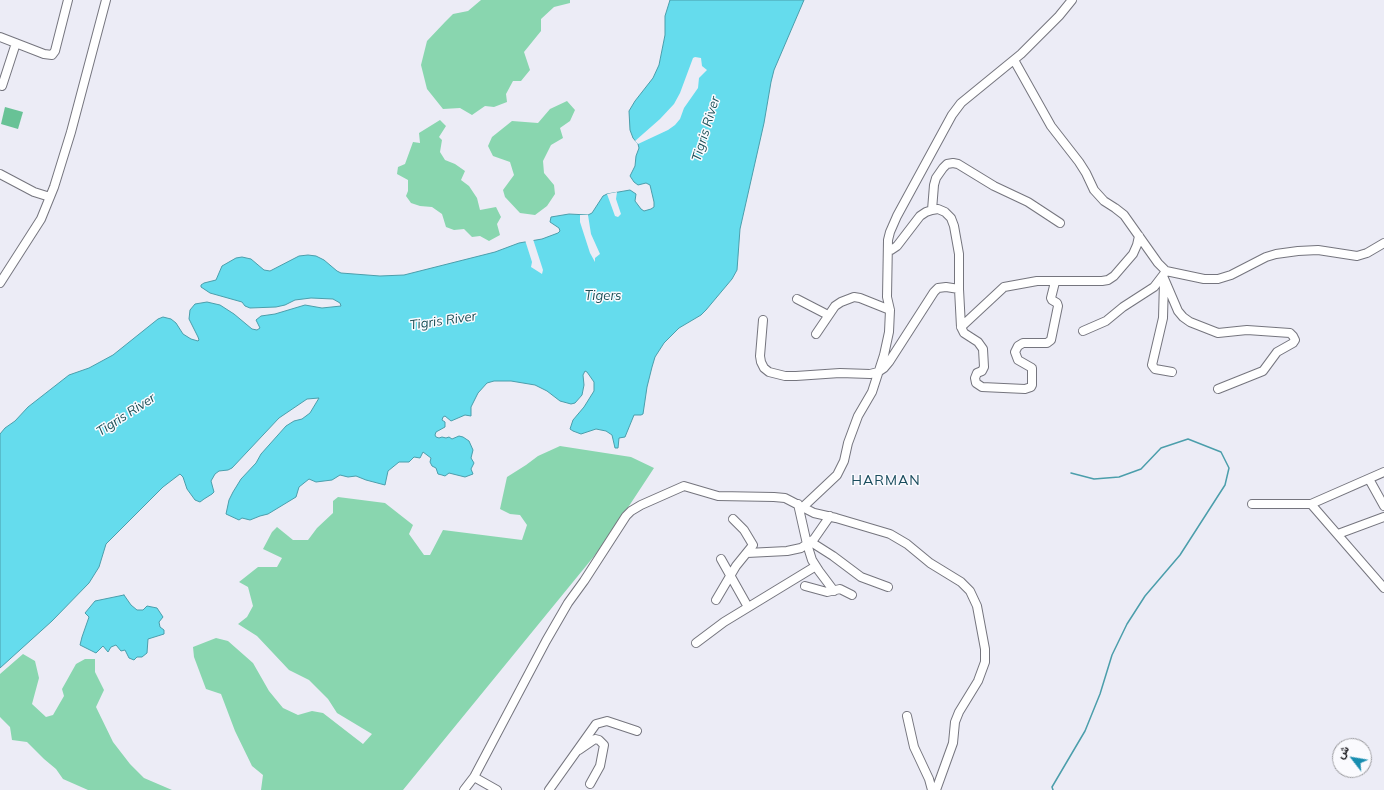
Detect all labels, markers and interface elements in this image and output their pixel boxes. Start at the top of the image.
water label: Tigris River [689,95,723,163]
water label: Tigers [585,288,621,304]
water label: Tigris River [409,309,477,333]
water label: Tigris River [94,390,158,440]
district label: HARMAN [851,473,921,489]
north arrow [1332,738,1372,778]
text: ش [1333,743,1352,762]

